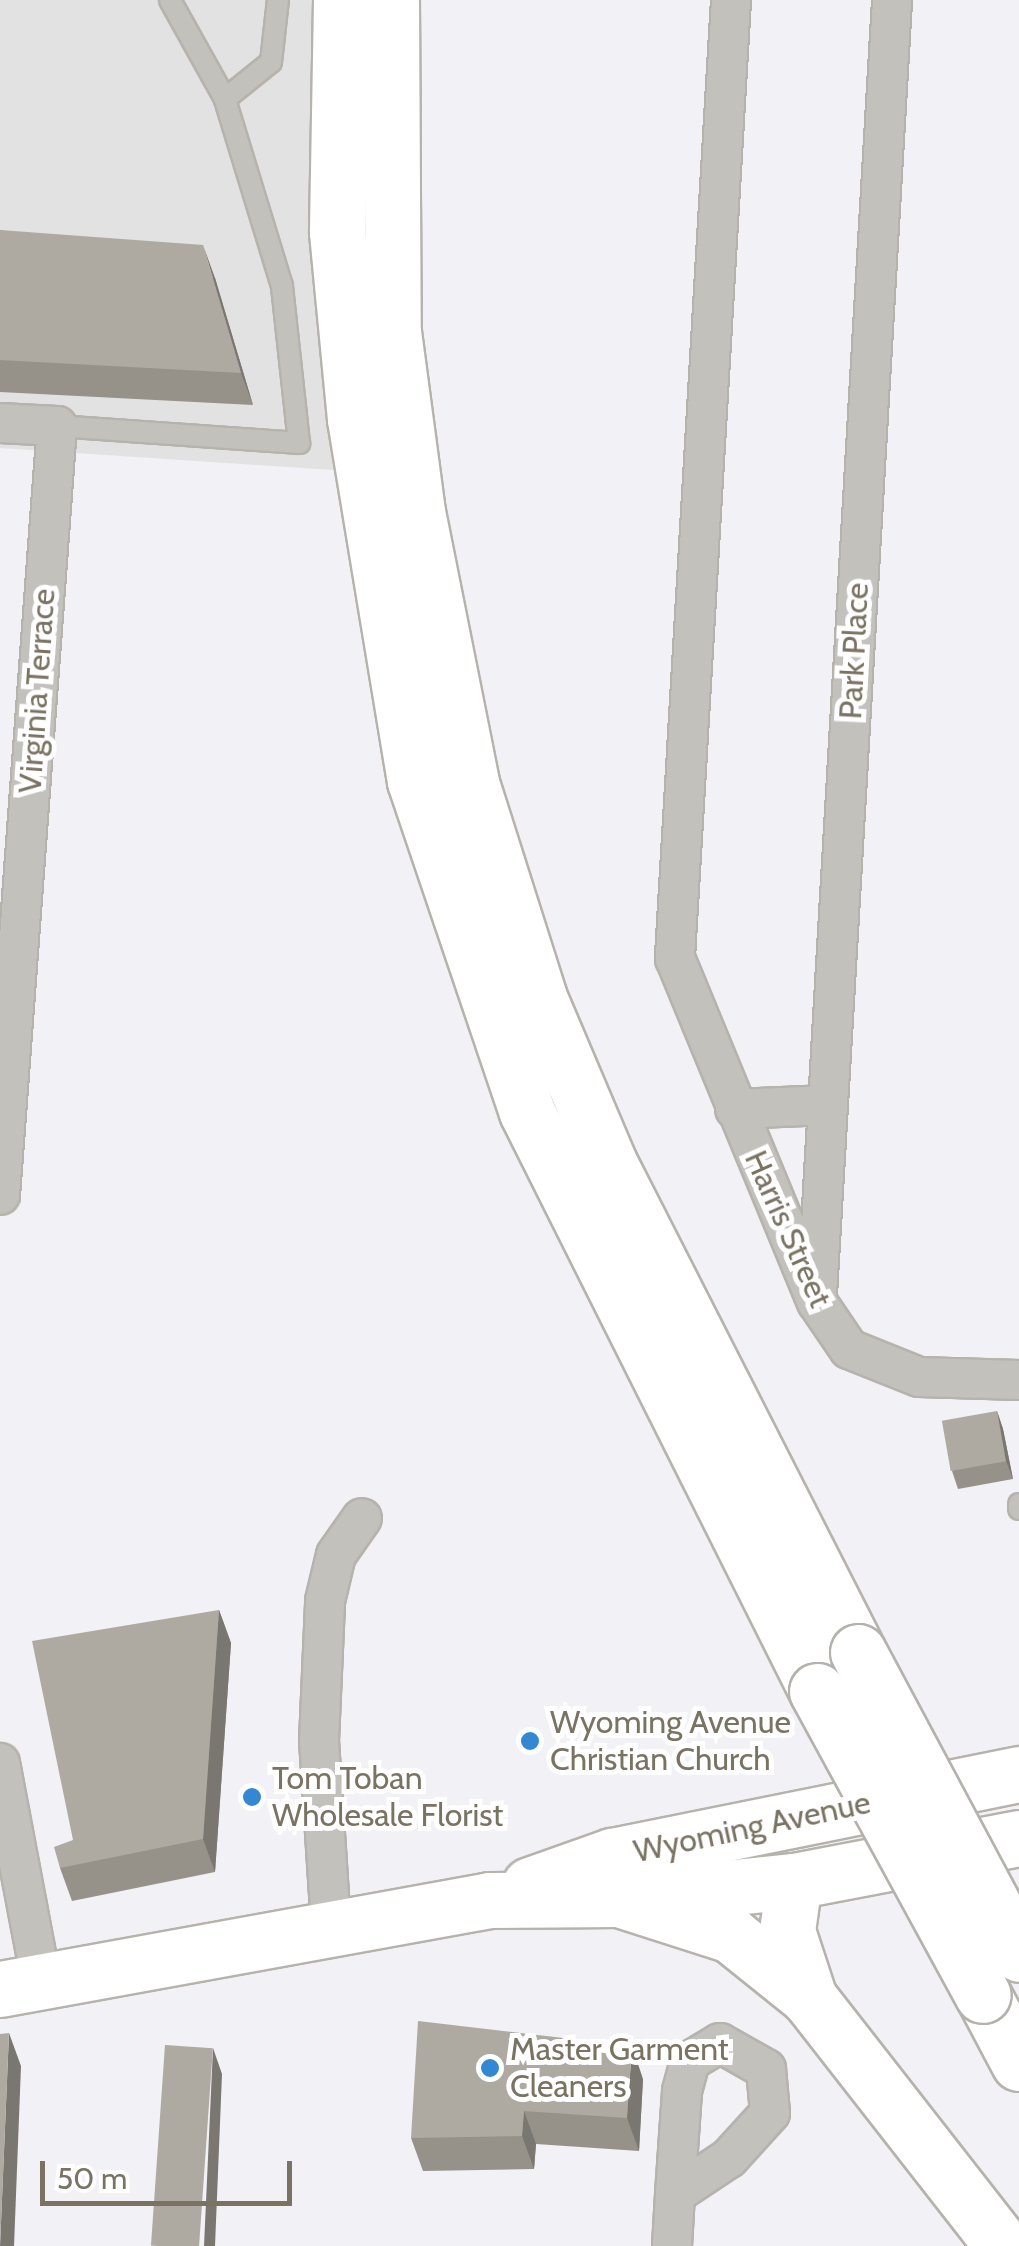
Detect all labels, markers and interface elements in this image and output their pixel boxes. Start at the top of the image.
street label: Park Place [831,582,877,720]
street label: Virginia Terrace [11,587,63,795]
street label: Harris Street [736,1145,840,1313]
place label: Wyoming Avenue Christian Church [550,1704,791,1779]
marker: Wyoming Avenue Christian Church [519,1730,541,1752]
place label: Tom Toban Wholesale Florist [272,1760,503,1835]
street label: Wyoming Avenue [630,1783,874,1871]
marker: Tom Toban Wholesale Florist [241,1786,263,1808]
place label: Master Garment Cleaners [510,2031,729,2106]
marker: Master Garment Cleaners [479,2057,501,2079]
scale bar [45,2141,298,2203]
text: 50 m [57,2160,127,2197]

